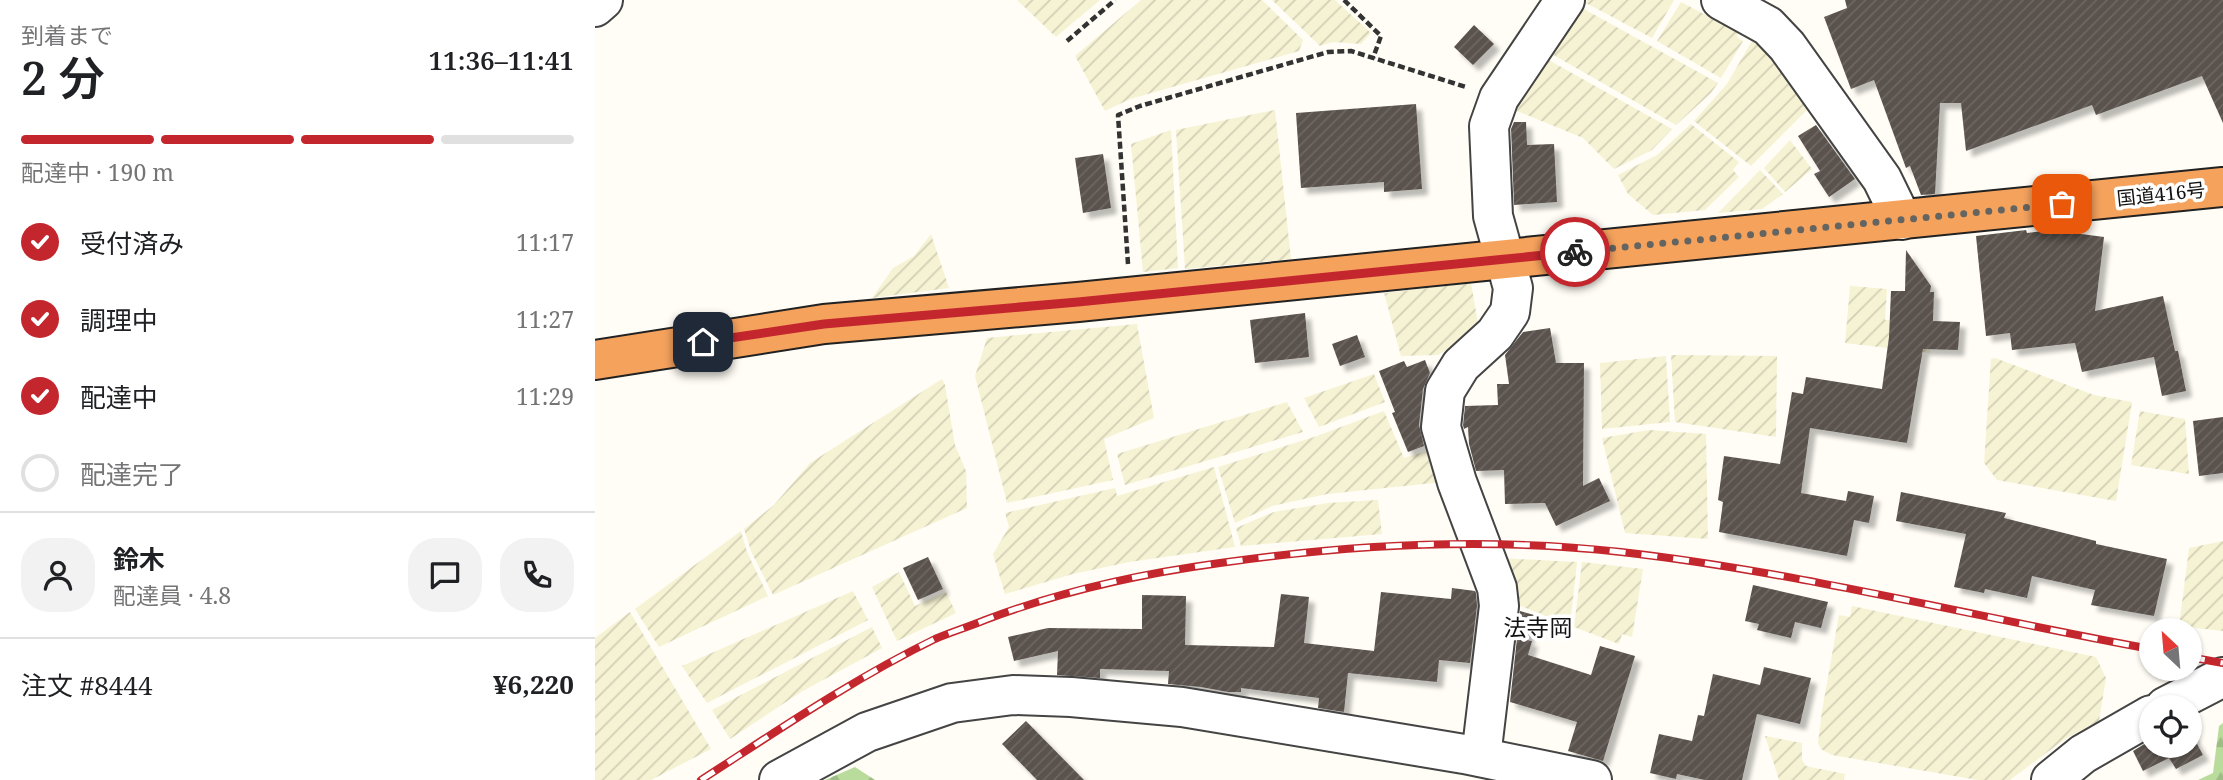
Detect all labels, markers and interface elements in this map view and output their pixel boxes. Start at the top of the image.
text: 到着まで [21,19,113,51]
text: 11:36–11:41 [428,42,574,78]
text: 2 分 [21,46,105,108]
text: 配達中 · 190 m [21,156,174,188]
pin [2032,174,2092,234]
street label: 国道416号 [2115,176,2207,212]
icon: bag [2043,185,2081,223]
courier [1540,217,1610,287]
icon: check [21,223,59,261]
text: 受付済み [80,225,184,261]
text: 11:17 [516,226,574,258]
icon: bike [1556,233,1594,271]
icon: check [21,300,59,338]
text: 調理中 [80,302,158,338]
text: 11:27 [516,303,574,335]
pin [673,312,733,372]
icon: home [684,323,722,361]
icon: check [21,377,59,415]
text: 配達中 [80,379,158,415]
text: 11:29 [516,380,574,412]
text: 配達完了 [80,456,184,492]
button: person [21,538,95,612]
button: chat [408,538,482,612]
button: phone [500,538,574,612]
text: 鈴木 [113,541,165,577]
text: 配達員 · 4.8 [113,579,231,611]
district label: 法寺岡 [1504,611,1573,643]
north arrow [2139,618,2201,681]
map controls [2139,618,2202,758]
text: ¥6,220 [493,666,574,702]
text: 注文 #8444 [21,667,152,703]
button: locate [2139,695,2202,758]

